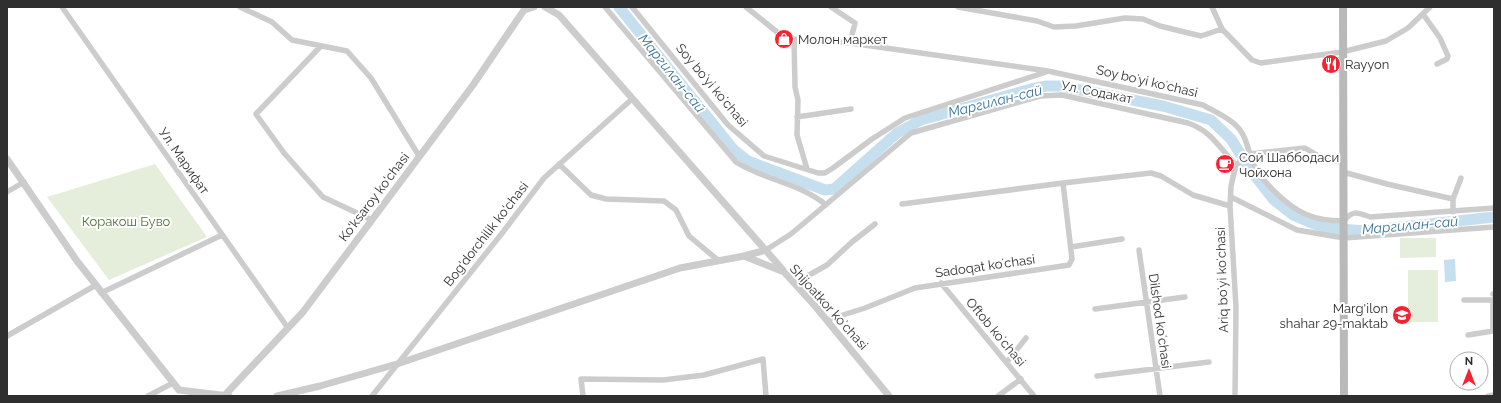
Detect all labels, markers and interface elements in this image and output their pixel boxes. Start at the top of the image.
shop icon: Молон маркет [773,28,795,50]
water label: Маргилан-сай [635,31,709,115]
place label: Молон маркет [798,32,888,47]
street label: Soy boʻyi koʻchasi [673,41,751,129]
restaurant icon: Rayyon [1320,53,1342,75]
place label: Rayyon [1345,57,1389,72]
street label: Soy boʻyi koʻchasi [1095,62,1199,100]
street label: Ул. Содакат [1060,78,1134,106]
water label: Маргилан-сай [946,82,1044,120]
street label: Ул. Марифат [156,125,212,197]
street label: Ko'ksaroy ko'chasi [336,150,412,244]
place label: Сой Шаббодаси Чойхона [1239,150,1339,180]
cafe icon: Сой Шаббодаси Чойхона [1214,153,1236,175]
street label: Bog'dorchilik ko'chasi [441,179,531,289]
water label: Маргилан-сай [1361,213,1459,237]
park label: Коракош Буво [82,214,171,229]
street label: Ariq boʻyi koʻchasi [1213,227,1231,333]
street label: Sadoqat koʻchasi [934,252,1036,280]
street label: Shijoatkor koʻchasi [787,261,871,353]
street label: Dilshod koʻchasi [1146,272,1174,370]
street label: Oftob koʻchasi [963,295,1029,369]
place label: Marg'ilon shahar 29-maktab [1280,301,1388,331]
school or university icon: Marg'ilon shahar 29-maktab [1391,304,1413,326]
north arrow [1449,351,1489,391]
text: N [1465,355,1473,368]

